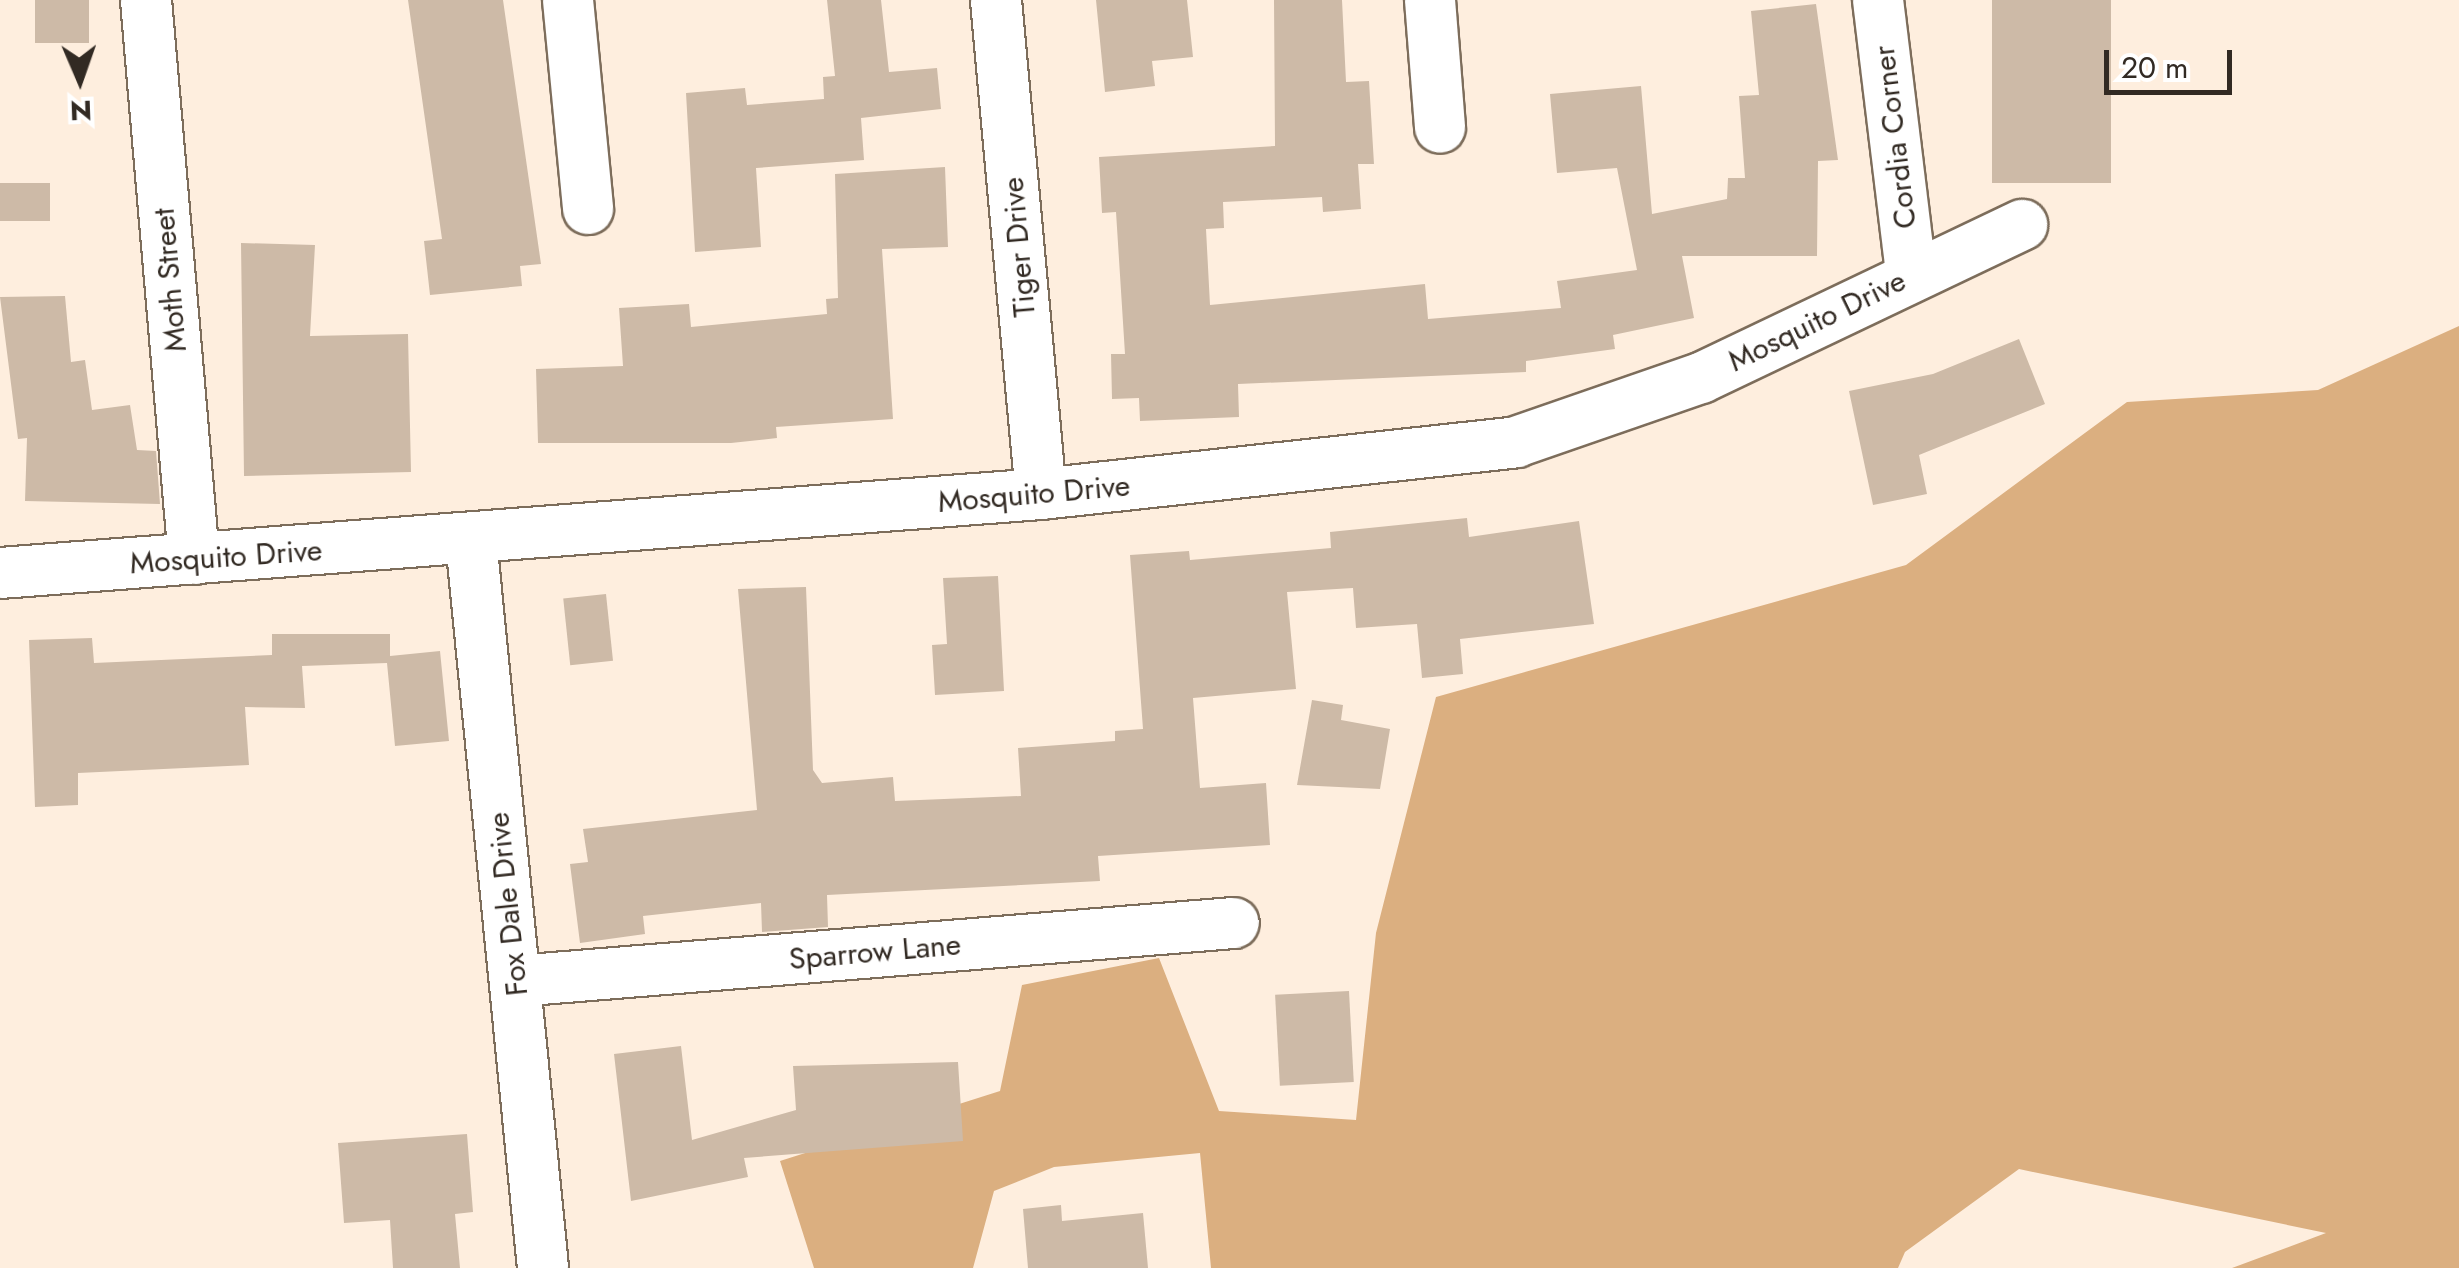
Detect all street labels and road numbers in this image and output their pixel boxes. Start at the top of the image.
street label: Cordia Corner [1866,43,1924,231]
street label: Tiger Drive [995,176,1043,318]
street label: Moth Street [146,207,194,353]
street label: Mosquito Drive [1723,263,1911,379]
street label: Mosquito Drive [936,468,1132,520]
street label: Mosquito Drive [129,532,323,582]
street label: Fox Dale Drive [480,810,536,998]
street label: Sparrow Lane [787,927,963,977]

